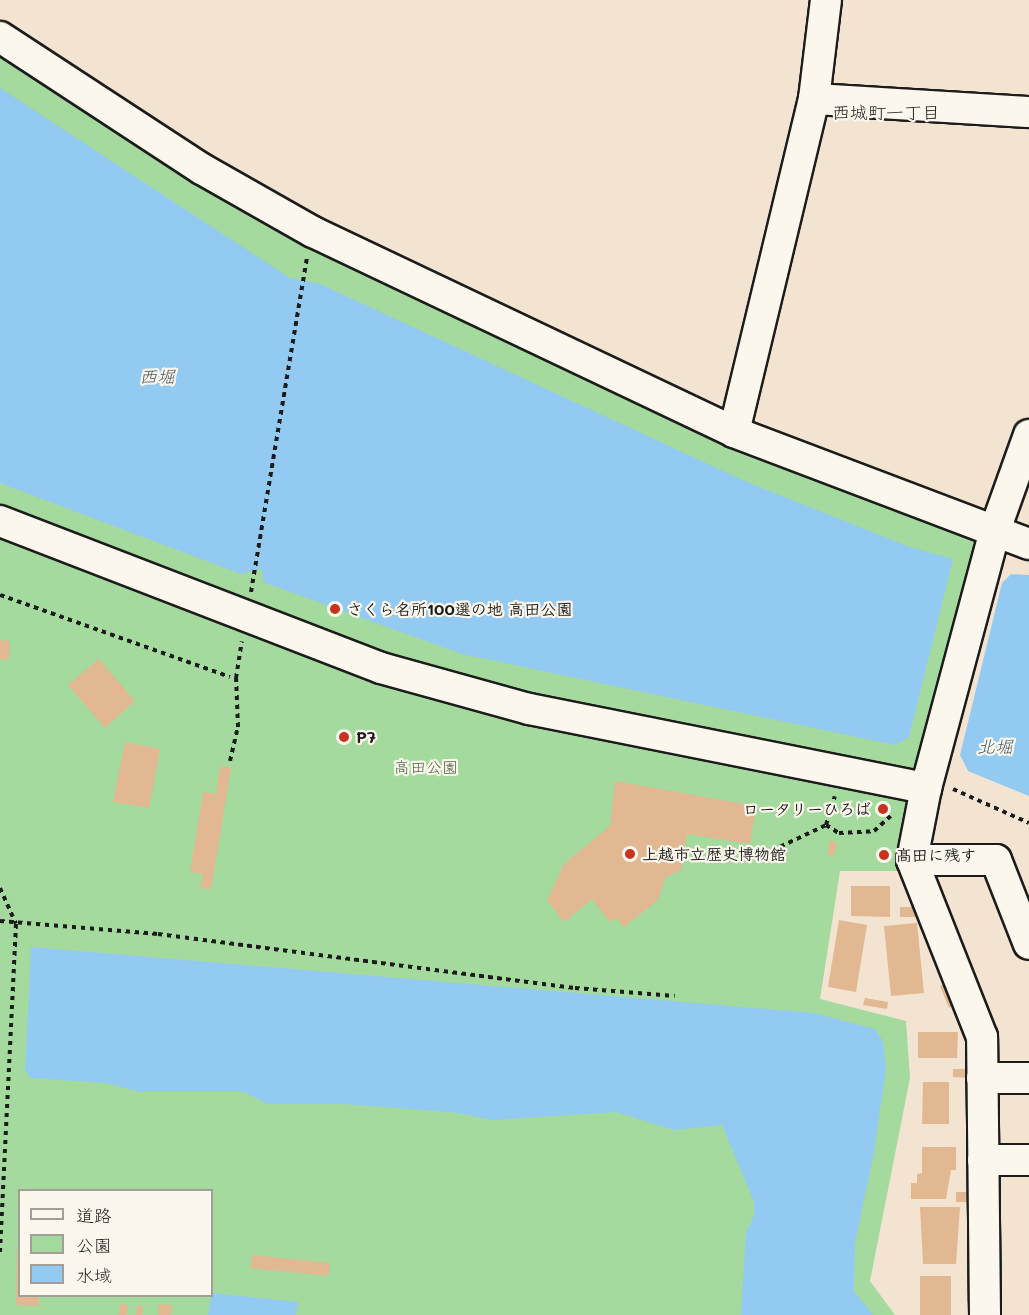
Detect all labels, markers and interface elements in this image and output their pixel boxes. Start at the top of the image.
district label: 西城町一丁目 [832,101,940,123]
water label: 西堀 [139,365,175,387]
place label: さくら名所100選の地 高田公園 [347,599,572,619]
marker: さくら名所100選の地 高田公園 [328,602,342,616]
place label: P7 [356,727,376,747]
marker: P7 [337,730,351,744]
water label: 北堀 [977,735,1013,757]
park label: 高田公園 [394,757,458,777]
place label: ロータリーひろば [743,799,871,819]
marker: ロータリーひろば [876,802,890,816]
place label: 上越市立歴史博物館 [642,844,786,864]
place label: 髙田に残す [896,845,976,865]
marker: 上越市立歴史博物館 [623,847,637,861]
marker: 髙田に残す [877,848,891,862]
legend [18,1189,213,1297]
text: 道路 [76,1203,112,1227]
text: 公園 [76,1233,112,1257]
text: 水域 [76,1263,112,1287]

